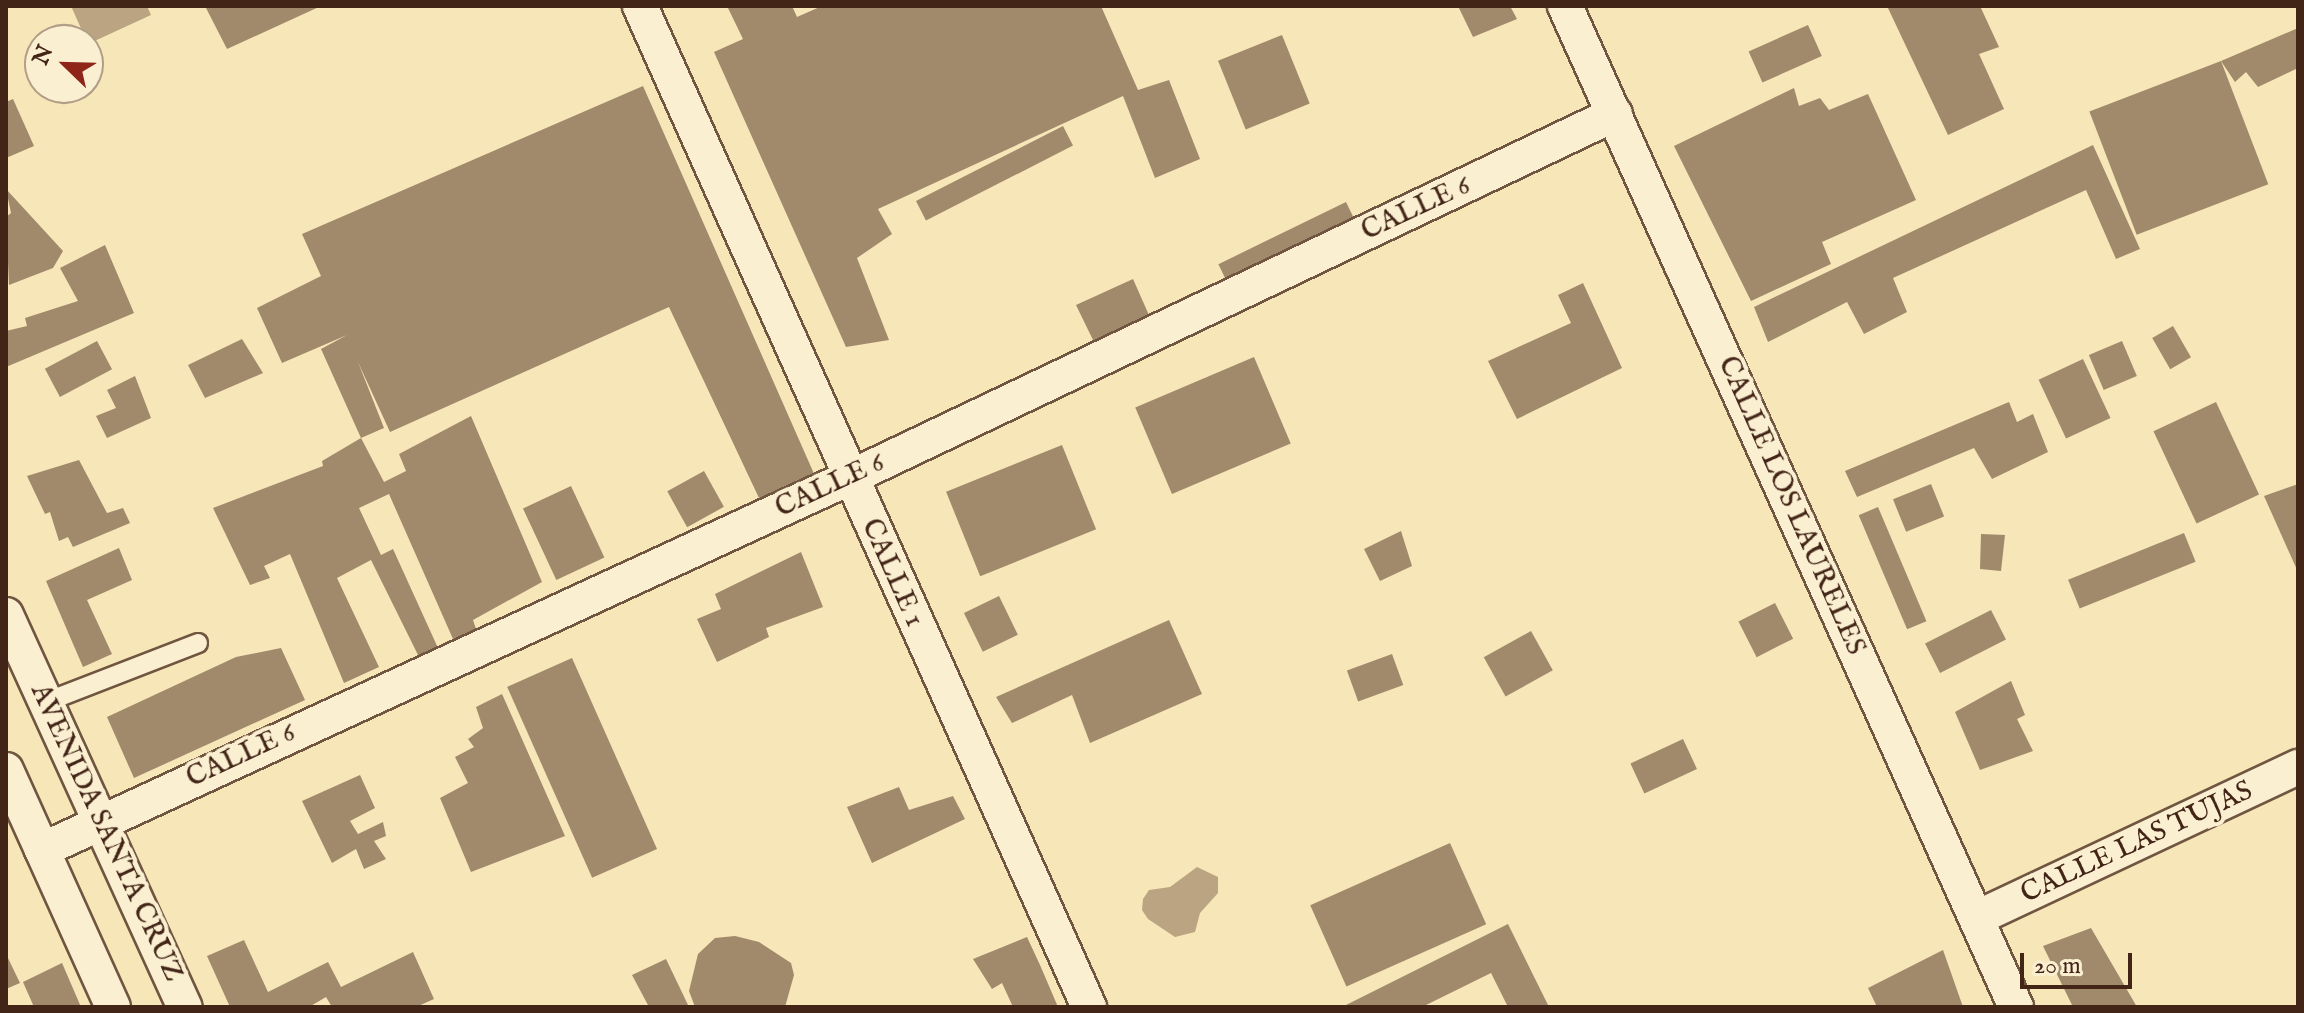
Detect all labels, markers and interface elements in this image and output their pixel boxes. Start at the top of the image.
north arrow [24,24,104,104]
text: N [27,41,60,70]
street label: CALLE 6 [1356,169,1476,249]
street label: CALLE LOS LAURELES [1710,351,1872,661]
street label: CALLE 6 [770,446,890,526]
street label: CALLE 1 [853,514,931,632]
street label: AVENIDA SANTA CRUZ [22,679,190,987]
street label: CALLE 6 [181,716,301,796]
street label: CALLE LAS TUJAS [2016,775,2258,911]
scale bar [2024,937,2136,987]
text: 20 m [2034,951,2081,982]

